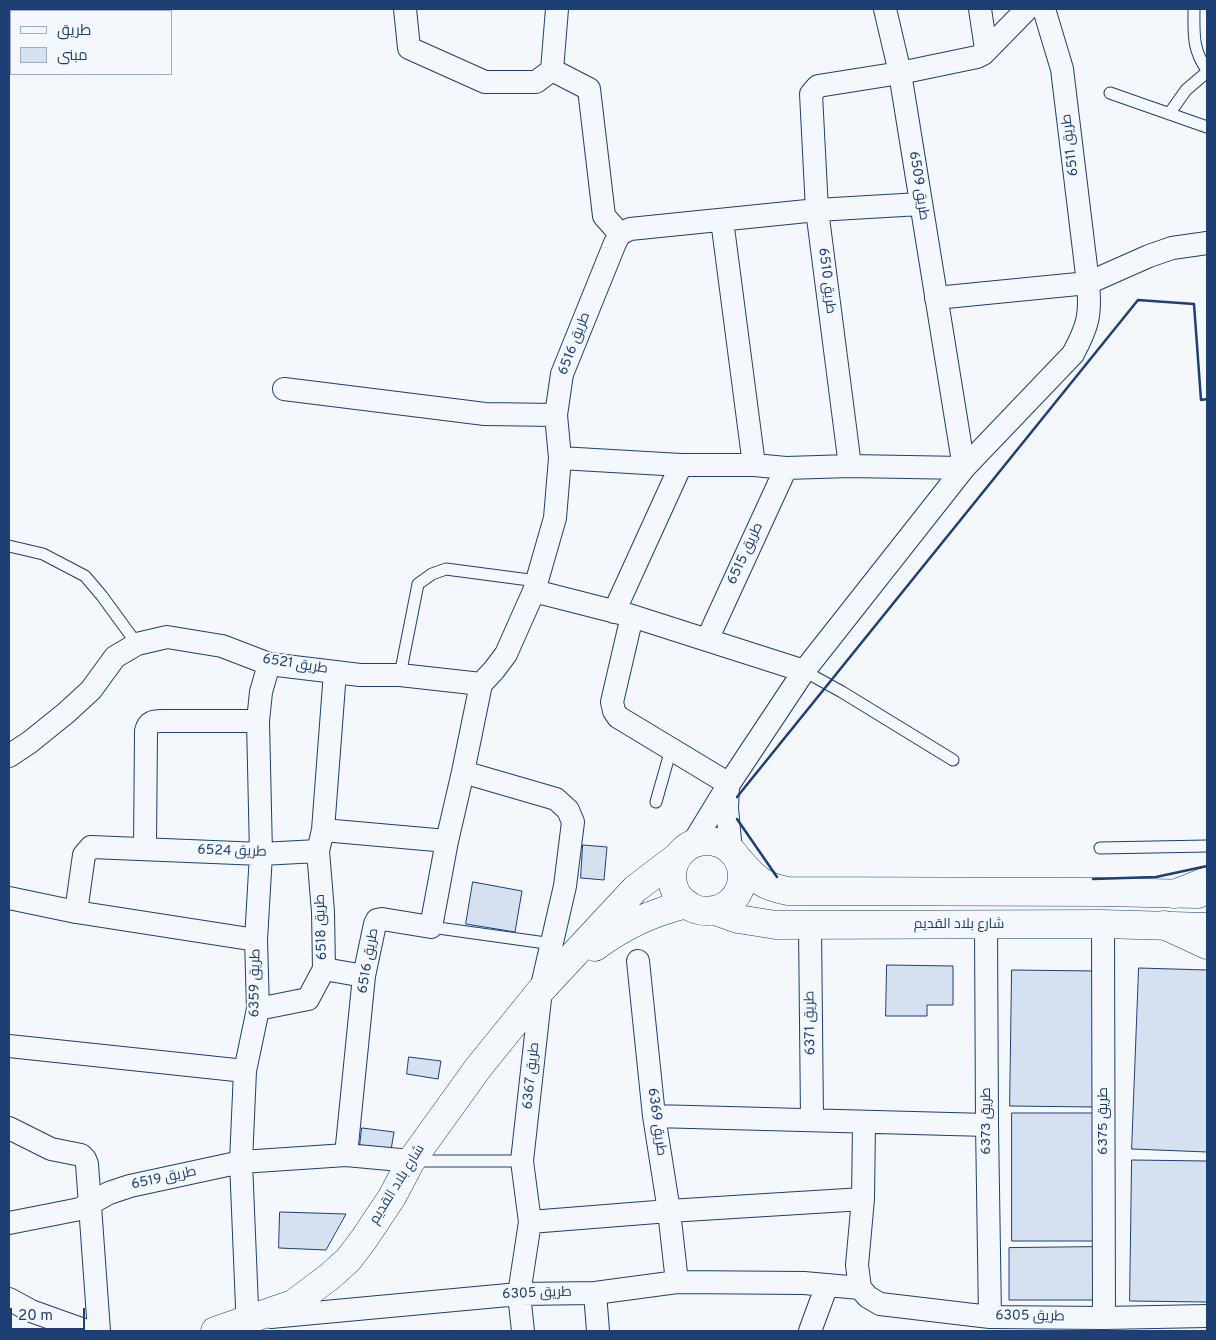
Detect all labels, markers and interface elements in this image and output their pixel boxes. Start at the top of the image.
legend [10,10,172,75]
text: طريق [57,22,91,41]
text: مبنى [57,47,88,66]
street label: طريق 6511 [1059,113,1083,177]
street label: طريق 6509 [904,150,932,222]
street label: طريق 6510 [814,247,838,315]
street label: طريق 6516 [555,310,595,378]
street label: طريق 6515 [724,520,768,588]
street label: طريق 6521 [261,652,329,678]
street label: طريق 6524 [197,842,267,862]
street label: طريق 6518 [312,894,332,960]
street label: شارع بلاد القديم [914,917,1004,933]
street label: طريق 6516 [355,927,383,995]
street label: طريق 6359 [247,948,265,1018]
street label: طريق 6371 [802,991,820,1055]
street label: طريق 6367 [520,1042,544,1110]
street label: طريق 6369 [643,1087,669,1157]
street label: طريق 6373 [979,1087,995,1155]
street label: طريق 6375 [1096,1087,1112,1155]
street label: شارع بلاد القديم [367,1142,429,1228]
street label: طريق 6519 [130,1164,198,1194]
street label: طريق 6305 [502,1284,572,1304]
scale bar [12,1298,88,1330]
text: 20 m [18,1307,53,1326]
street label: طريق 6305 [995,1308,1065,1326]

